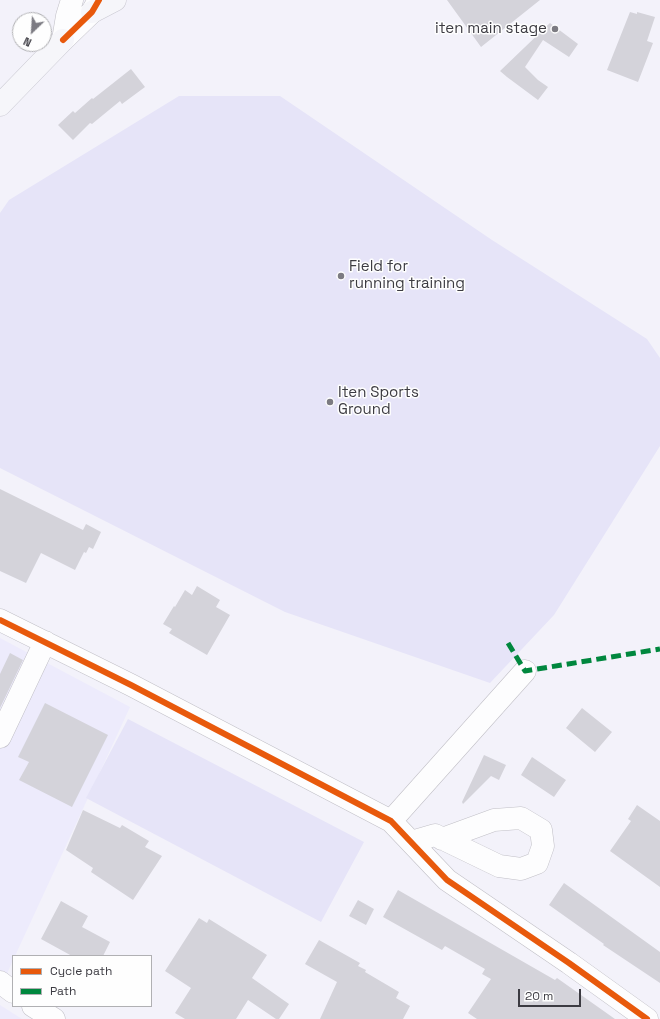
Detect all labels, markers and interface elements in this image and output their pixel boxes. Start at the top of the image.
north arrow [12,12,52,52]
place label: iten main stage [435,20,547,38]
marker: iten main stage [550,24,560,34]
text: N [21,34,34,50]
place label: Field for running training [349,258,465,293]
marker: Field for running training [336,271,346,281]
place label: Iten Sports Ground [338,384,419,419]
marker: Iten Sports Ground [325,397,335,407]
legend [12,955,152,1007]
text: Cycle path [50,963,112,979]
scale bar [520,981,583,1007]
text: Path [50,983,76,999]
text: 20 m [525,988,553,1004]

